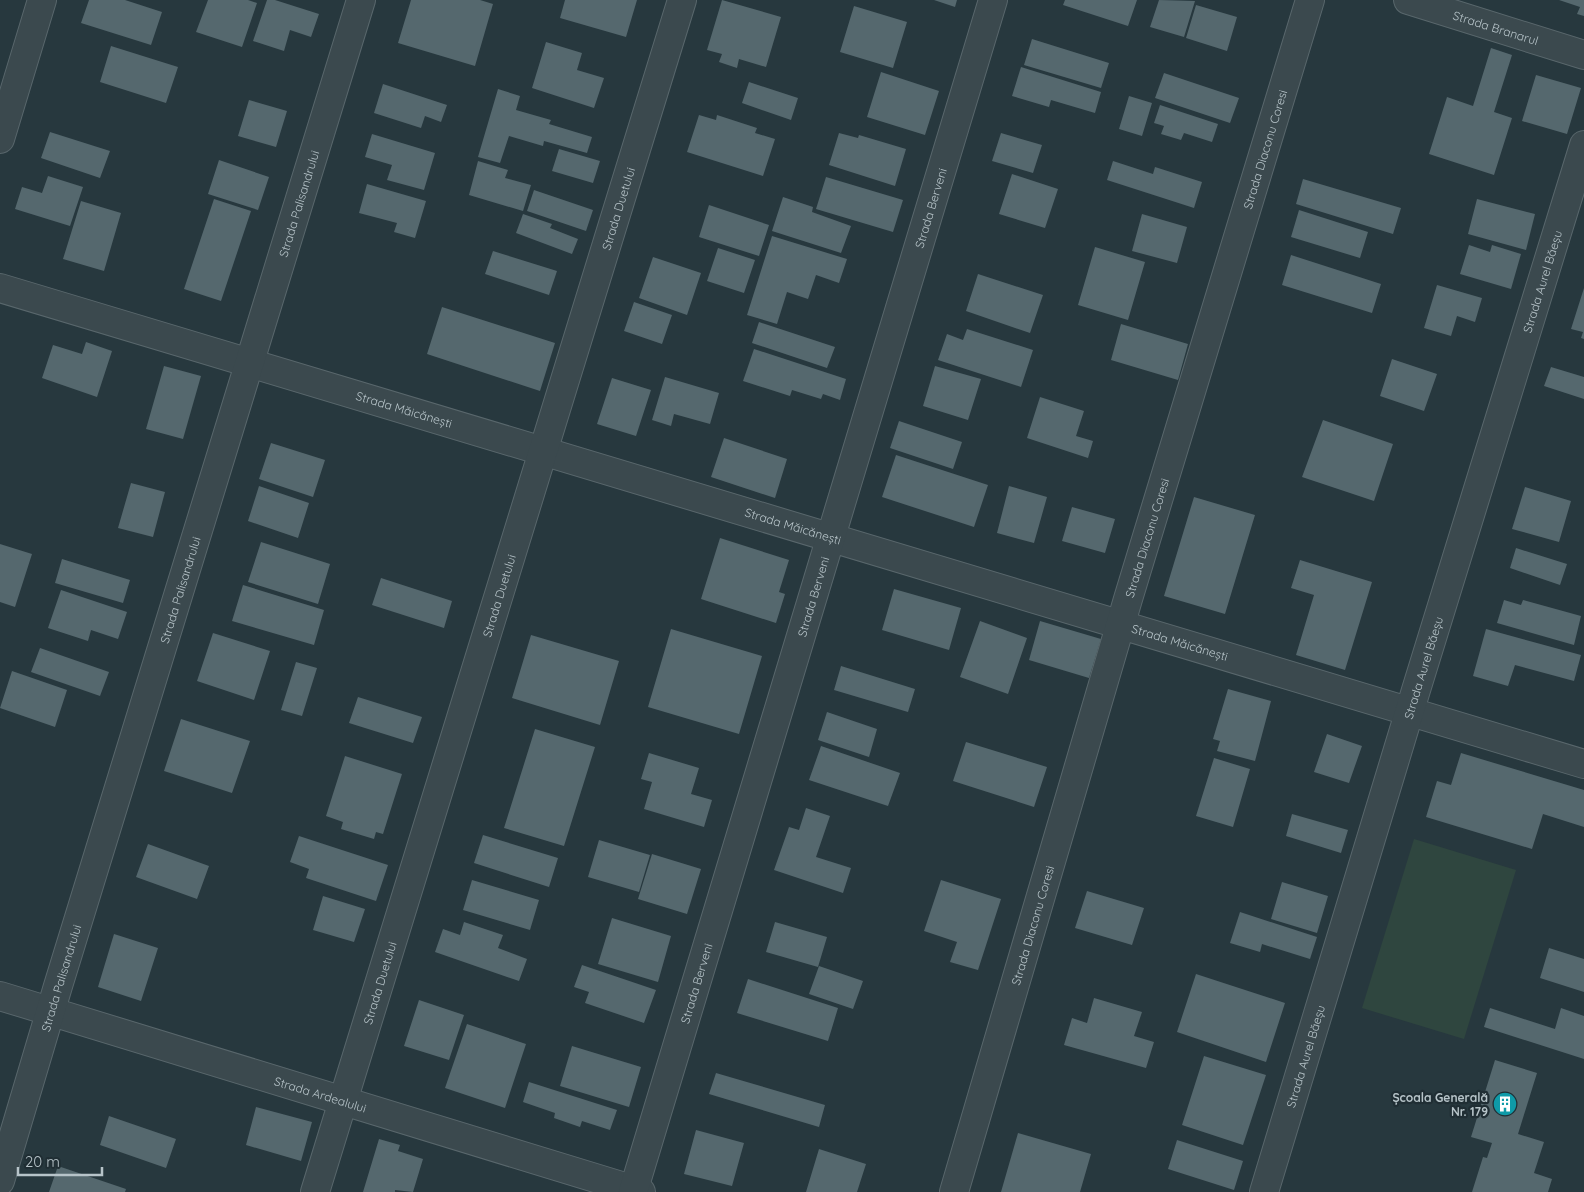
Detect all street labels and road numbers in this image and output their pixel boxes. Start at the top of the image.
street label: Strada Branarul [1451,7,1540,48]
street label: Strada Diaconu Coresi [1239,88,1290,211]
street label: Strada Palisandrului [275,148,322,259]
street label: Strada Duetului [598,165,638,252]
street label: Strada Berveni [911,166,949,250]
street label: Strada Aurel Băeșu [1519,228,1565,335]
street label: Strada Măicănești [354,388,454,430]
street label: Strada Diaconu Coresi [1121,476,1172,599]
street label: Strada Măicănești [743,504,843,547]
street label: Strada Palisandrului [156,534,203,645]
street label: Strada Duetului [479,552,518,639]
street label: Strada Berveni [794,555,832,638]
street label: Strada Aurel Băeșu [1400,614,1446,721]
street label: Strada Măicănești [1130,620,1230,664]
street label: Strada Diaconu Coresi [1008,864,1057,987]
street label: Strada Palisandrului [37,923,84,1033]
street label: Strada Duetului [360,940,399,1026]
street label: Strada Berveni [677,941,715,1025]
street label: Strada Aurel Băeșu [1283,1003,1328,1109]
street label: Strada Ardealului [272,1073,368,1115]

